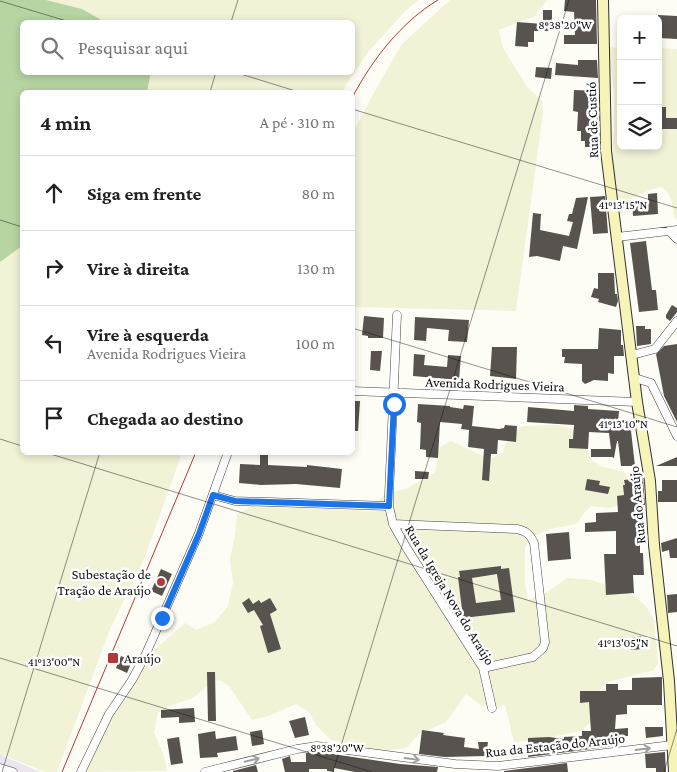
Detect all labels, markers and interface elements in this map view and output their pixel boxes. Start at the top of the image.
map controls [617,15,662,150]
button: + [617,15,662,60]
text: 8°38'20"W [538,18,592,32]
search box [20,20,355,75]
icon: search [38,34,66,62]
text: Pesquisar aqui [78,37,188,58]
button: − [617,60,662,105]
street label: Rua de Custió [583,81,601,159]
button: layers [617,105,662,150]
text: 4 min [40,111,91,135]
text: A pé · 310 m [260,114,335,131]
icon: ahead [40,179,68,207]
text: Siga em frente [87,183,201,204]
text: 80 m [301,185,335,202]
text: 41°13'15"N [598,198,648,212]
icon: right [40,254,68,282]
text: Vire à direita [87,258,189,279]
text: 130 m [297,260,335,277]
text: Vire à esquerda [87,324,209,345]
icon: left [40,329,68,357]
text: 100 m [296,335,335,352]
text: Avenida Rodrigues Vieira [87,345,246,362]
street label: Avenida Rodrigues Vieira [425,374,565,394]
route start [383,393,406,416]
icon: arrive [40,404,68,432]
text: Chegada ao destino [87,408,243,429]
text: 41°13'10"N [598,417,648,431]
street label: Rua do Araújo [626,465,649,545]
street label: Rua da Igreja Nova do Araújo [401,522,498,668]
place label: Subestação de Tração de Araújo [57,566,151,599]
marker: Subestação de Tração de Araújo [155,576,167,588]
route end [151,607,174,630]
text: 41°13'05"N [597,636,649,650]
place label: Araújo [124,650,161,667]
marker: Araújo [106,651,120,665]
text: 41°13'00"N [28,655,80,669]
street label: Rua da Estação do Araújo [484,730,626,761]
text: 8°38'20"W [310,741,364,755]
one-way arrow [635,743,651,753]
one-way arrow [404,754,420,764]
one-way arrow [244,755,260,764]

